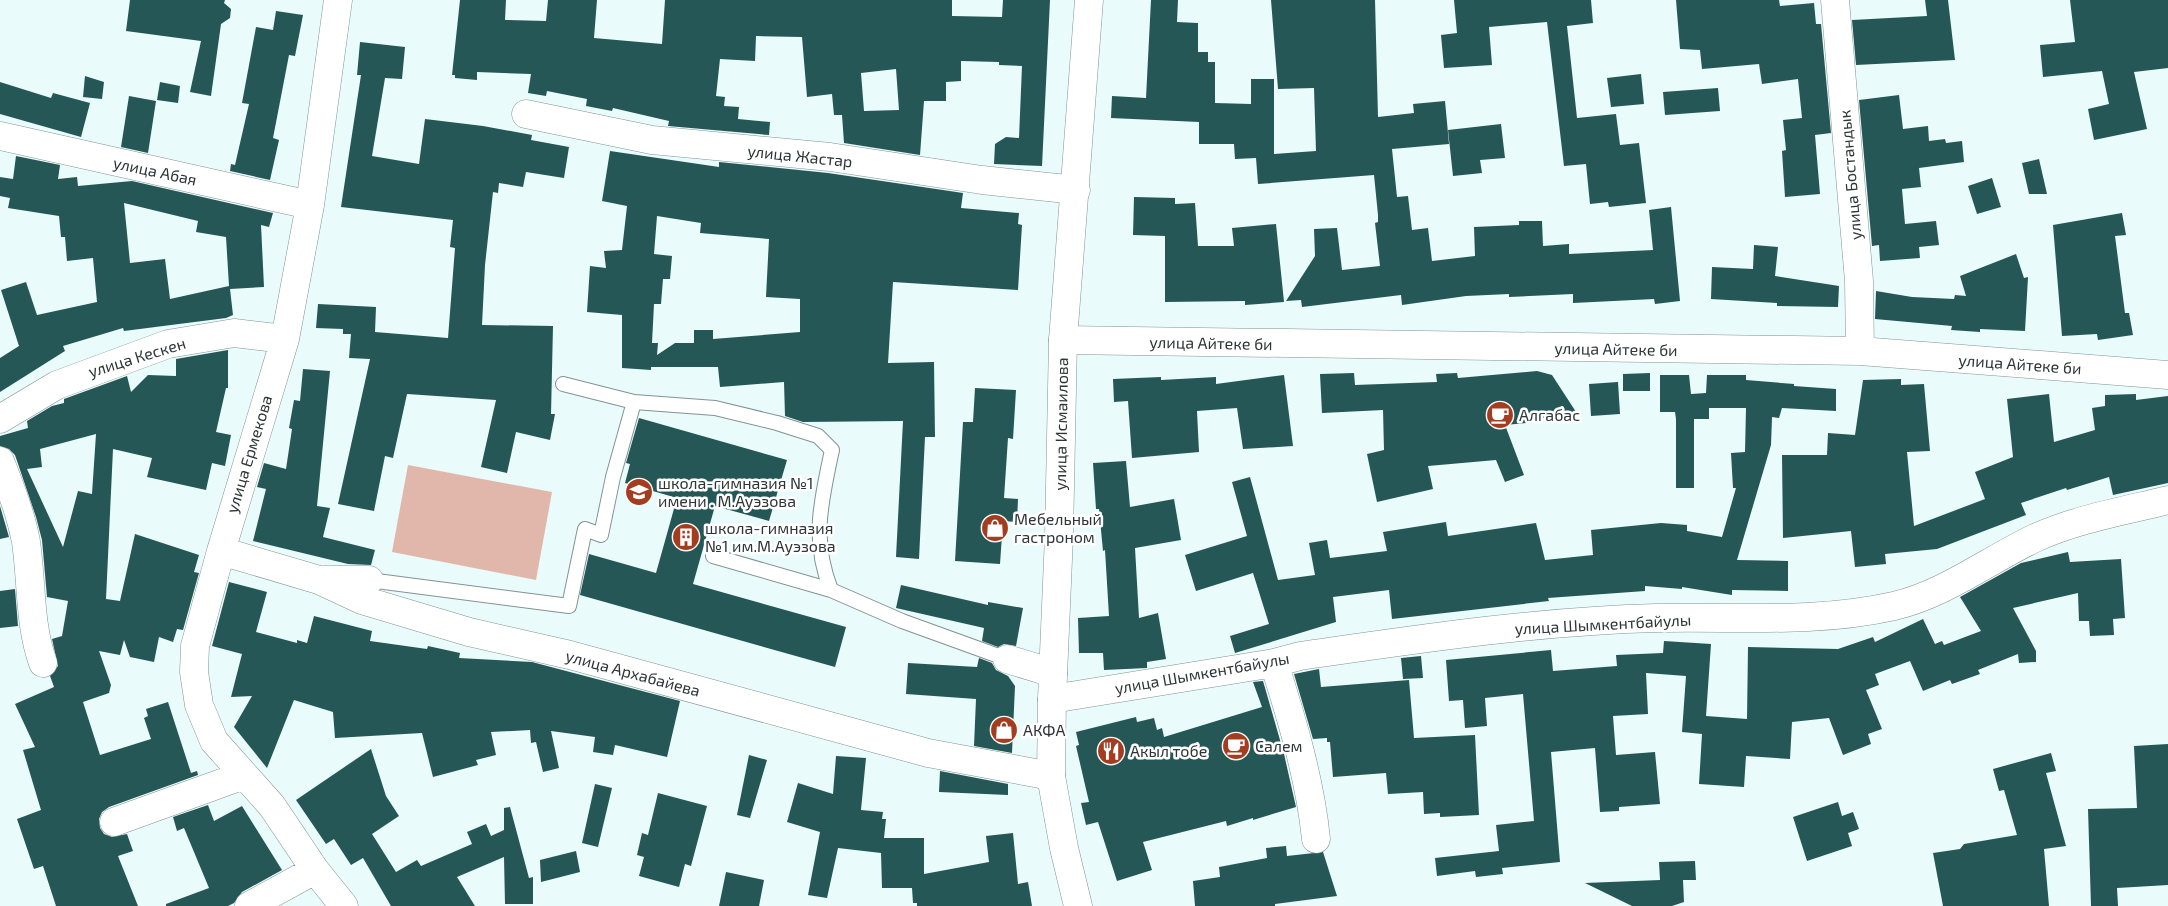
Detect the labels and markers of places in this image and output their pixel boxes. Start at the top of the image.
cafe icon: Алгабас [1485,400,1515,430]
place label: Алгабас [1519,405,1580,424]
place label: школа-гимназия №1 имени . М.Ауэзова [658,473,813,511]
school or university icon: школа-гимназия №1 имени . М.Ауэзова [624,477,654,507]
place label: Мебельный гастроном [1014,509,1102,546]
shop icon: Мебельный гастроном [980,513,1010,543]
place label: школа-гимназия №1 им.М.Ауэзова [705,518,836,556]
building icon: школа-гимназия №1 им.М.Ауэзова [671,522,701,552]
shop icon: АКФА [989,715,1019,745]
place label: АКФА [1023,720,1065,739]
cafe icon: Салем [1221,731,1251,761]
restaurant icon: Акыл тобе [1096,736,1126,766]
place label: Салем [1255,736,1303,755]
place label: Акыл тобе [1130,741,1207,760]

